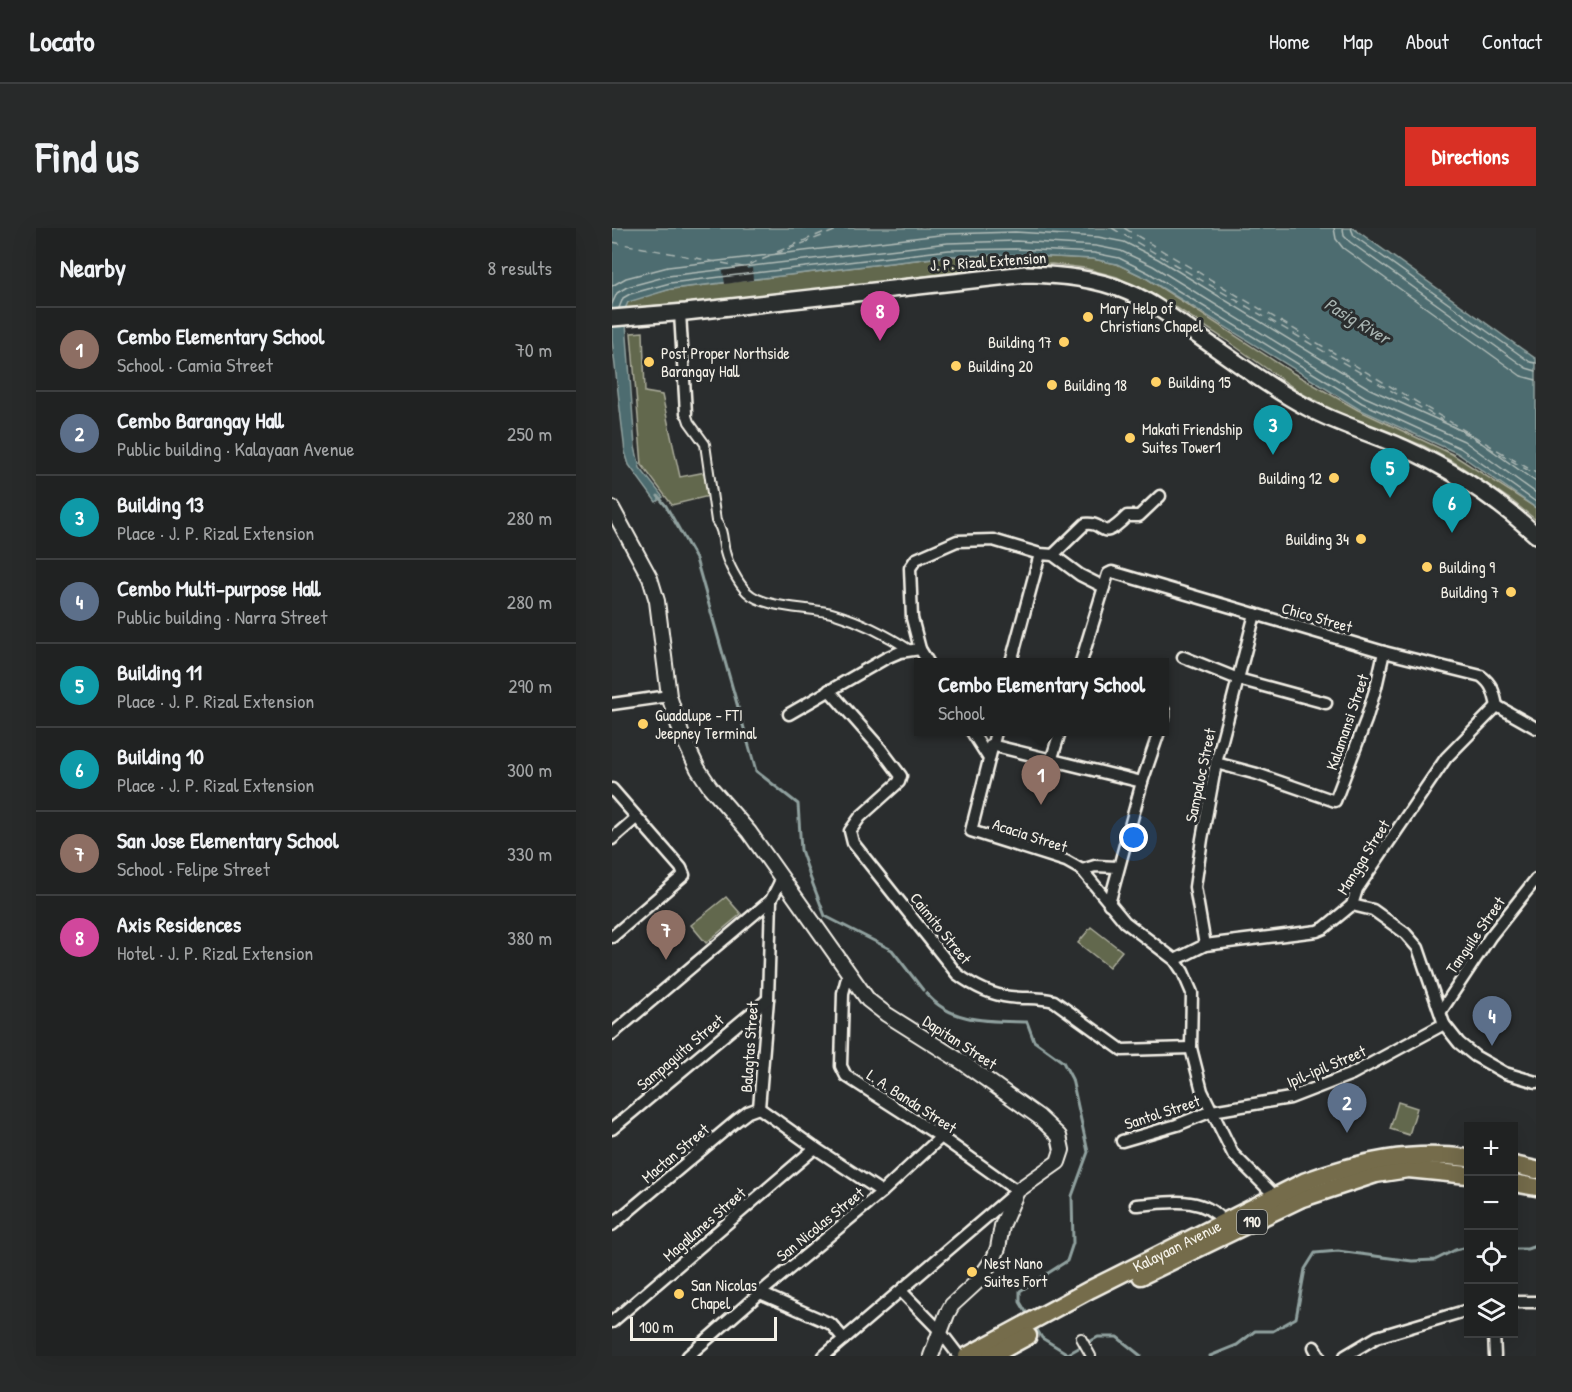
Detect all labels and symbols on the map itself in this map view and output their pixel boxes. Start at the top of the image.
street label: J. P. Rizal Extension [929,246,1047,276]
pin: 8 [860,291,900,341]
water label: Pasig River [1320,291,1396,351]
place label: Mary Help of Christians Chapel [1100,297,1204,337]
marker: Mary Help of Christians Chapel [1081,310,1095,324]
place label: Building 17 [988,331,1052,353]
marker: Building 17 [1057,335,1071,349]
place label: Post Proper Northside Barangay Hall [661,342,790,382]
marker: Post Proper Northside Barangay Hall [642,355,656,369]
place label: Building 20 [968,355,1033,377]
marker: Building 20 [949,359,963,373]
place label: Building 15 [1168,371,1231,393]
place label: Building 18 [1064,374,1127,396]
marker: Building 15 [1149,375,1163,389]
marker: Building 18 [1045,378,1059,392]
pin: 3 [1254,406,1292,455]
place label: Makati Friendship Suites Tower1 [1142,418,1243,458]
marker: Makati Friendship Suites Tower1 [1123,431,1137,445]
pin: 5 [1370,448,1410,498]
place label: Building 12 [1258,467,1323,489]
marker: Building 12 [1327,471,1341,485]
pin: 6 [1432,484,1472,533]
place label: Building 34 [1286,528,1349,550]
marker: Building 34 [1354,532,1368,546]
place label: Building 9 [1439,556,1495,578]
marker: Building 9 [1420,560,1434,574]
place label: Building 7 [1441,581,1499,603]
marker: Building 7 [1504,585,1518,599]
street label: Chico Street [1279,596,1355,638]
street label: Kalamansi Street [1320,671,1374,773]
place label: Guadalupe - FTI Jeepney Terminal [655,704,758,744]
marker: Guadalupe - FTI Jeepney Terminal [636,717,650,731]
street label: Sampaloc Street [1179,726,1221,824]
pin: 1 [1022,756,1060,805]
street label: Acacia Street [990,813,1071,858]
street label: Mangga Street [1331,815,1395,899]
your location [1119,823,1148,852]
street label: Caimito Street [905,888,977,969]
street label: Tanguile Street [1440,892,1510,978]
pin: 7 [646,910,686,960]
pin: 4 [1472,996,1512,1046]
street label: Balagtas Street [735,1000,763,1093]
street label: Sampaguita Street [632,1009,729,1095]
street label: Dapitan Street [919,1010,1002,1074]
street label: Ipil-ipil Street [1283,1039,1369,1093]
street label: L. A. Banda Street [863,1064,962,1139]
pin: 2 [1328,1084,1366,1133]
street label: Santol Street [1122,1089,1203,1135]
street label: Mactan Street [637,1118,714,1188]
street label: Magallanes Street [658,1182,750,1266]
street label: San Nicolas Street [772,1182,869,1266]
road number: 190 [1237,1210,1267,1234]
street label: Kalayaan Avenue [1129,1214,1225,1277]
place label: Nest Nano Suites Fort [984,1252,1048,1292]
marker: Nest Nano Suites Fort [965,1265,979,1279]
place label: San Nicolas Chapel [691,1274,757,1314]
marker: San Nicolas Chapel [672,1287,686,1301]
scale bar [630,1314,777,1342]

